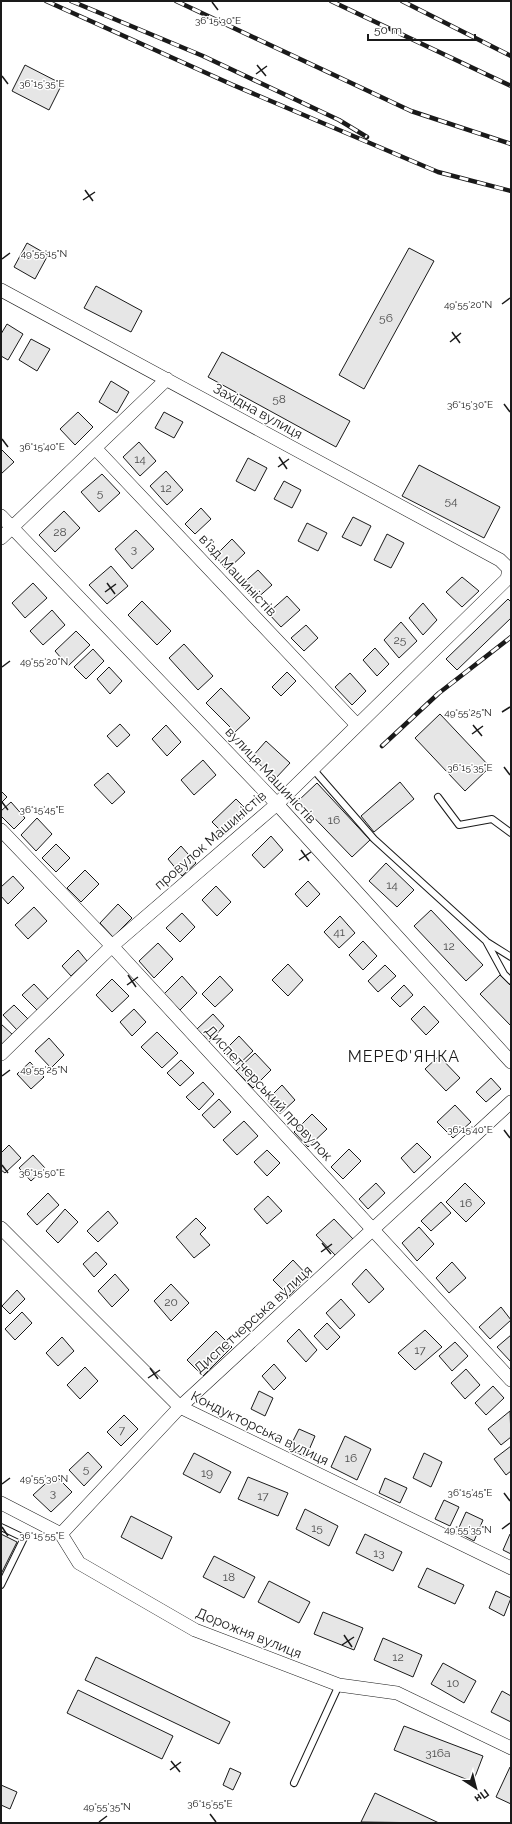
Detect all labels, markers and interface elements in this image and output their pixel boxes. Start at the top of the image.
text: 36°15'30"E [195,15,241,26]
scale bar [368,16,475,42]
text: 50 m [374,23,402,37]
text: 36°15'35"E [19,78,65,89]
text: 49°55'15"N [21,248,67,259]
text: 49°55'20"N [444,299,492,310]
house number: 56 [379,311,393,325]
street label: Західна вулиця [211,380,305,442]
house number: 58 [272,392,286,406]
text: 36°15'30"E [447,399,493,410]
text: 36°15'40"E [19,441,65,452]
house number: 14 [134,452,146,466]
house number: 12 [160,481,172,495]
house number: 5 [97,486,104,500]
house number: 54 [444,494,458,508]
house number: 28 [53,525,67,539]
street label: в’їзд Машиністів [196,531,280,619]
house number: 3 [131,542,137,556]
house number: 25 [394,633,407,647]
text: 49°55'20"N [20,656,68,667]
text: 49°55'25"N [444,707,492,718]
street label: вулиця Машиністів [222,724,320,826]
text: 36°15'35"E [447,762,493,773]
street label: провулок Машиністів [151,787,269,893]
text: 36°15'45"E [20,804,64,815]
house number: 16 [328,813,340,827]
house number: 14 [386,878,398,892]
house number: 41 [333,925,345,939]
house number: 12 [443,939,455,953]
street label: Диспетчерський провулок [202,1022,336,1164]
district label: МЕРЕФ'ЯНКА [348,1047,460,1066]
text: 49°55'25"N [20,1064,68,1075]
text: 36°15'40"E [447,1124,493,1135]
text: 36°15'50"E [19,1167,65,1178]
house number: 16 [460,1196,472,1210]
street label: Диспетчерська вулиця [191,1262,315,1376]
house number: 20 [164,1295,178,1309]
house number: 17 [414,1343,426,1357]
street label: Кондукторська вулиця [189,1388,331,1468]
house number: 7 [119,1423,126,1437]
house number: 16 [345,1451,357,1465]
house number: 5 [83,1462,90,1476]
house number: 19 [201,1466,213,1480]
text: 49°55'30"N [20,1473,68,1484]
house number: 3 [50,1486,56,1500]
text: 36°15'45"E [448,1487,492,1498]
house number: 17 [257,1489,269,1503]
house number: 15 [311,1521,323,1535]
text: 49°55'35"N [444,1524,492,1535]
text: 36°15'55"E [19,1530,65,1541]
house number: 13 [373,1546,385,1560]
house number: 18 [223,1570,235,1584]
street label: Дорожня вулиця [194,1605,304,1661]
house number: 12 [392,1650,404,1664]
house number: 10 [447,1676,459,1690]
house number: 316а [425,1746,451,1760]
north arrow [456,1768,496,1808]
text: Пн [472,1786,491,1805]
text: 36°15'55"E [187,1798,233,1809]
text: 49°55'35"N [83,1801,131,1812]

